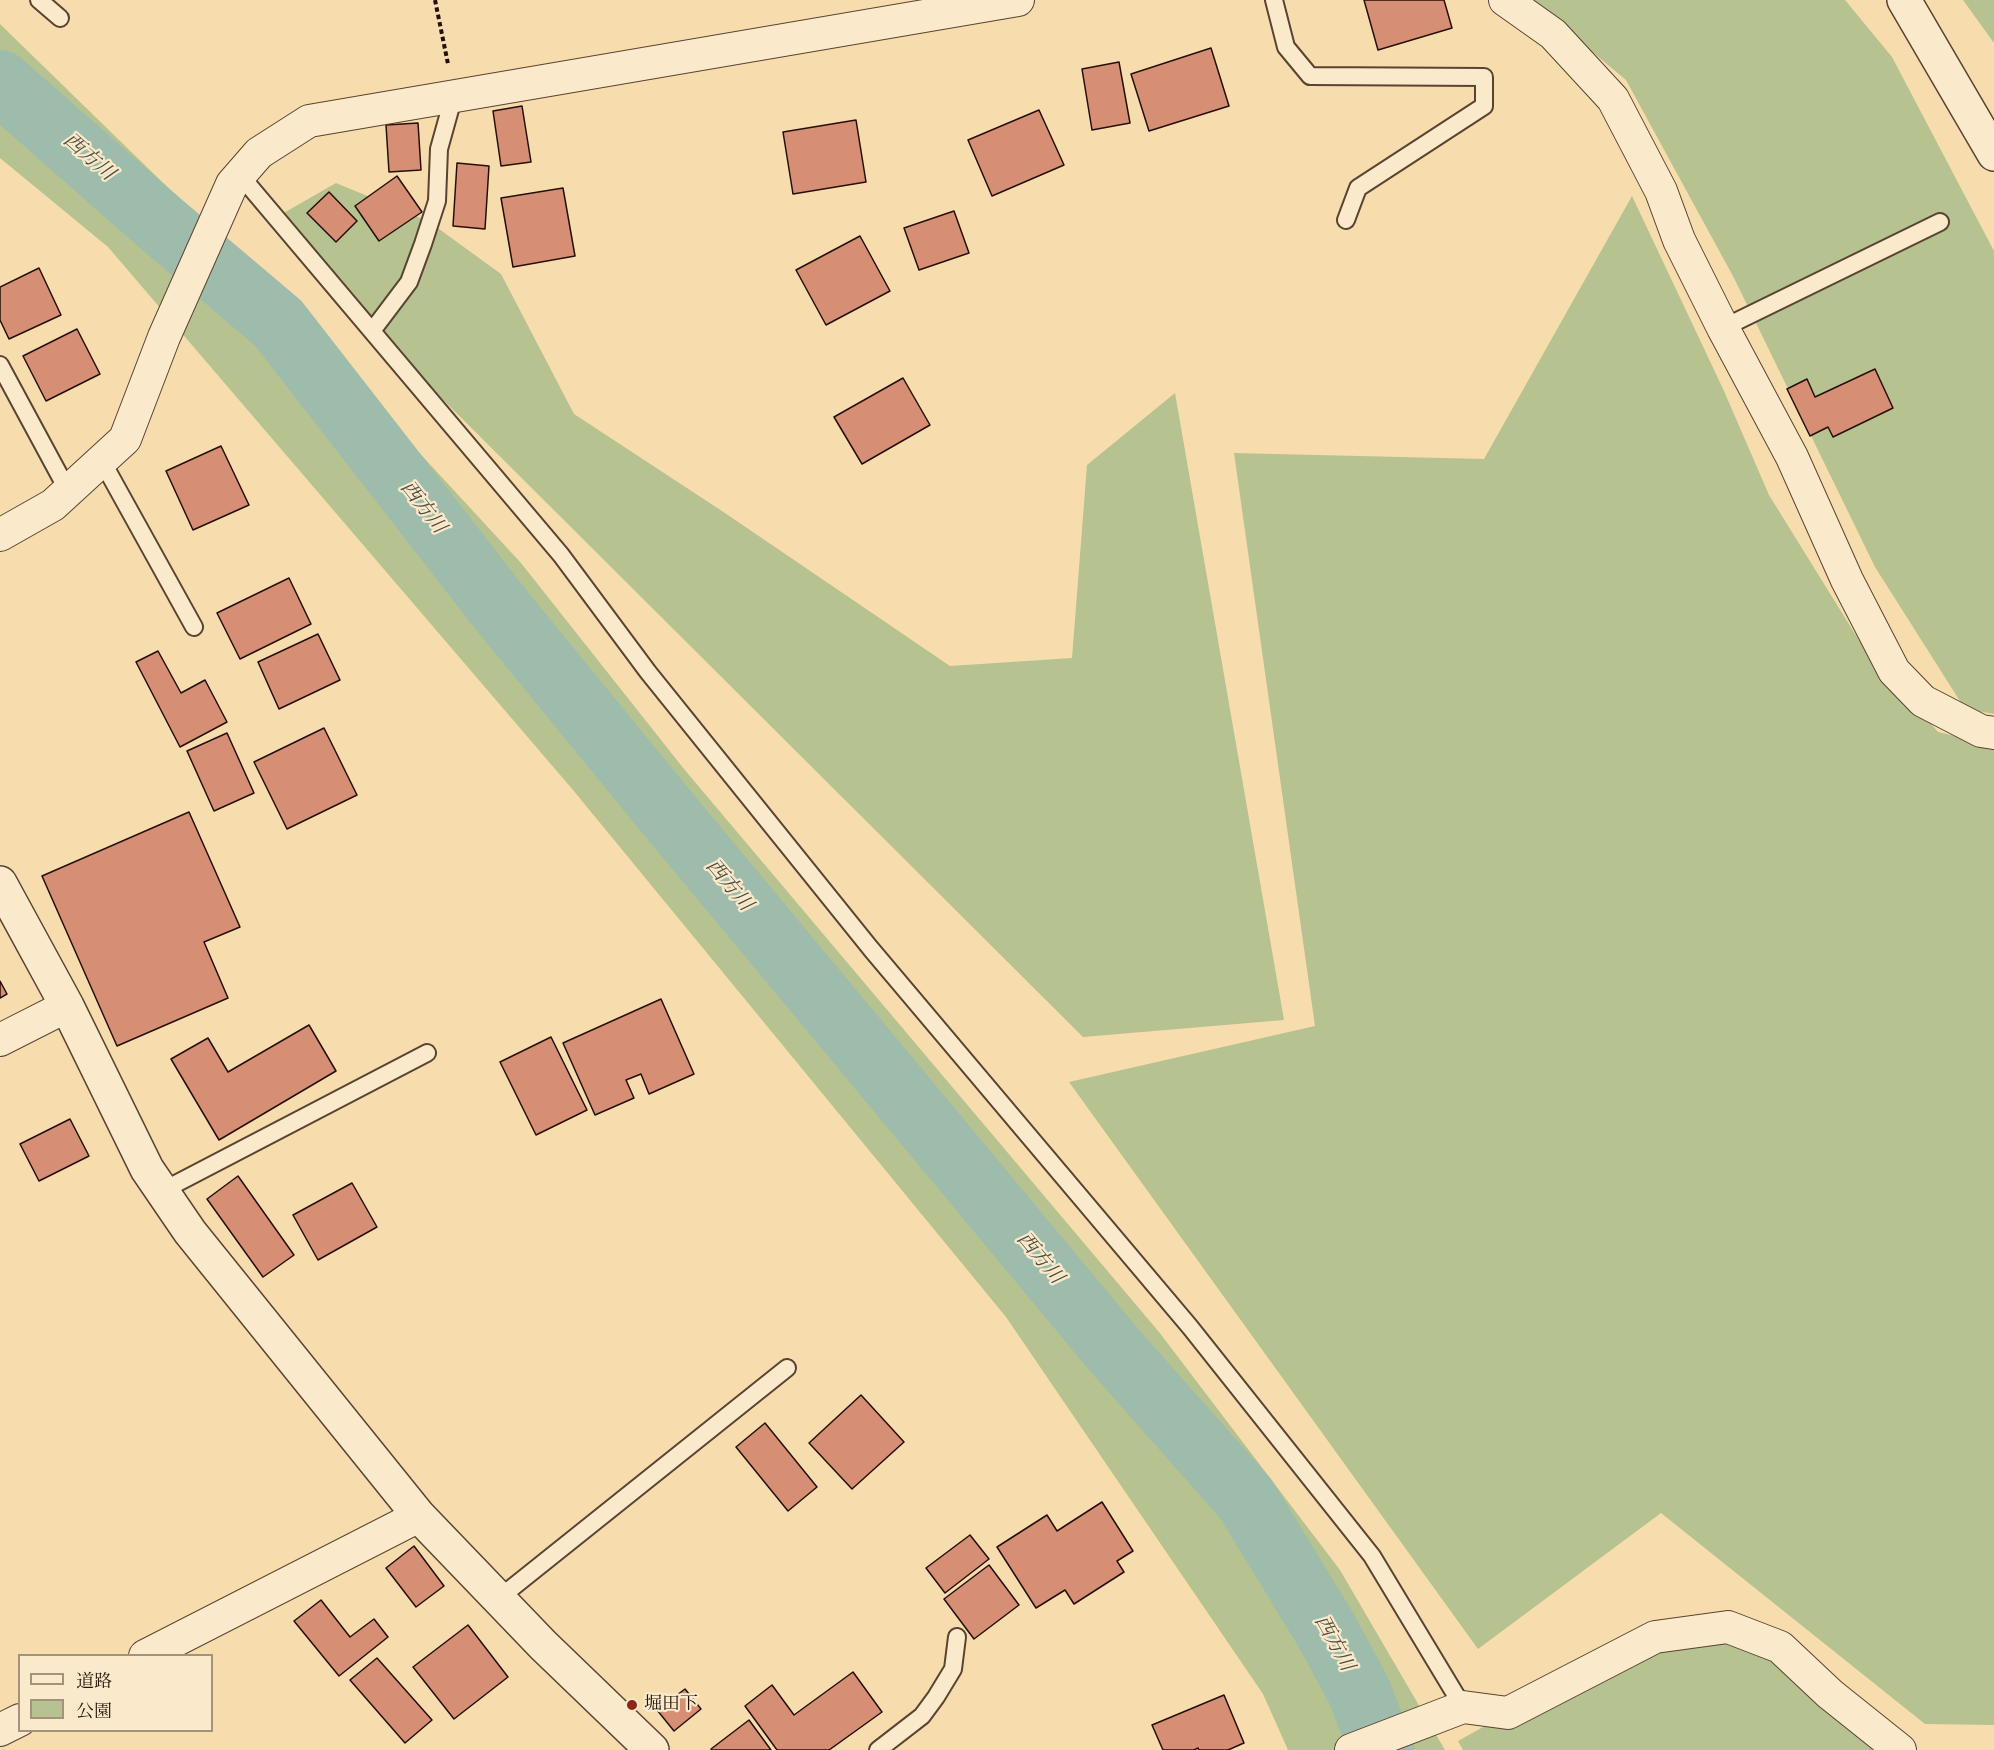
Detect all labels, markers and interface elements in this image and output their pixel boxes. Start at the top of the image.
water label: 西方川 [57,129,119,187]
water label: 西方川 [394,477,450,539]
water label: 西方川 [700,855,756,917]
water label: 西方川 [1011,1228,1067,1290]
water label: 西方川 [1308,1612,1358,1676]
legend [18,1654,213,1732]
text: 道路 [76,1670,112,1693]
place label: 堀田下 [644,1694,698,1716]
marker: 堀田下 [625,1698,639,1712]
text: 公園 [76,1700,112,1723]

